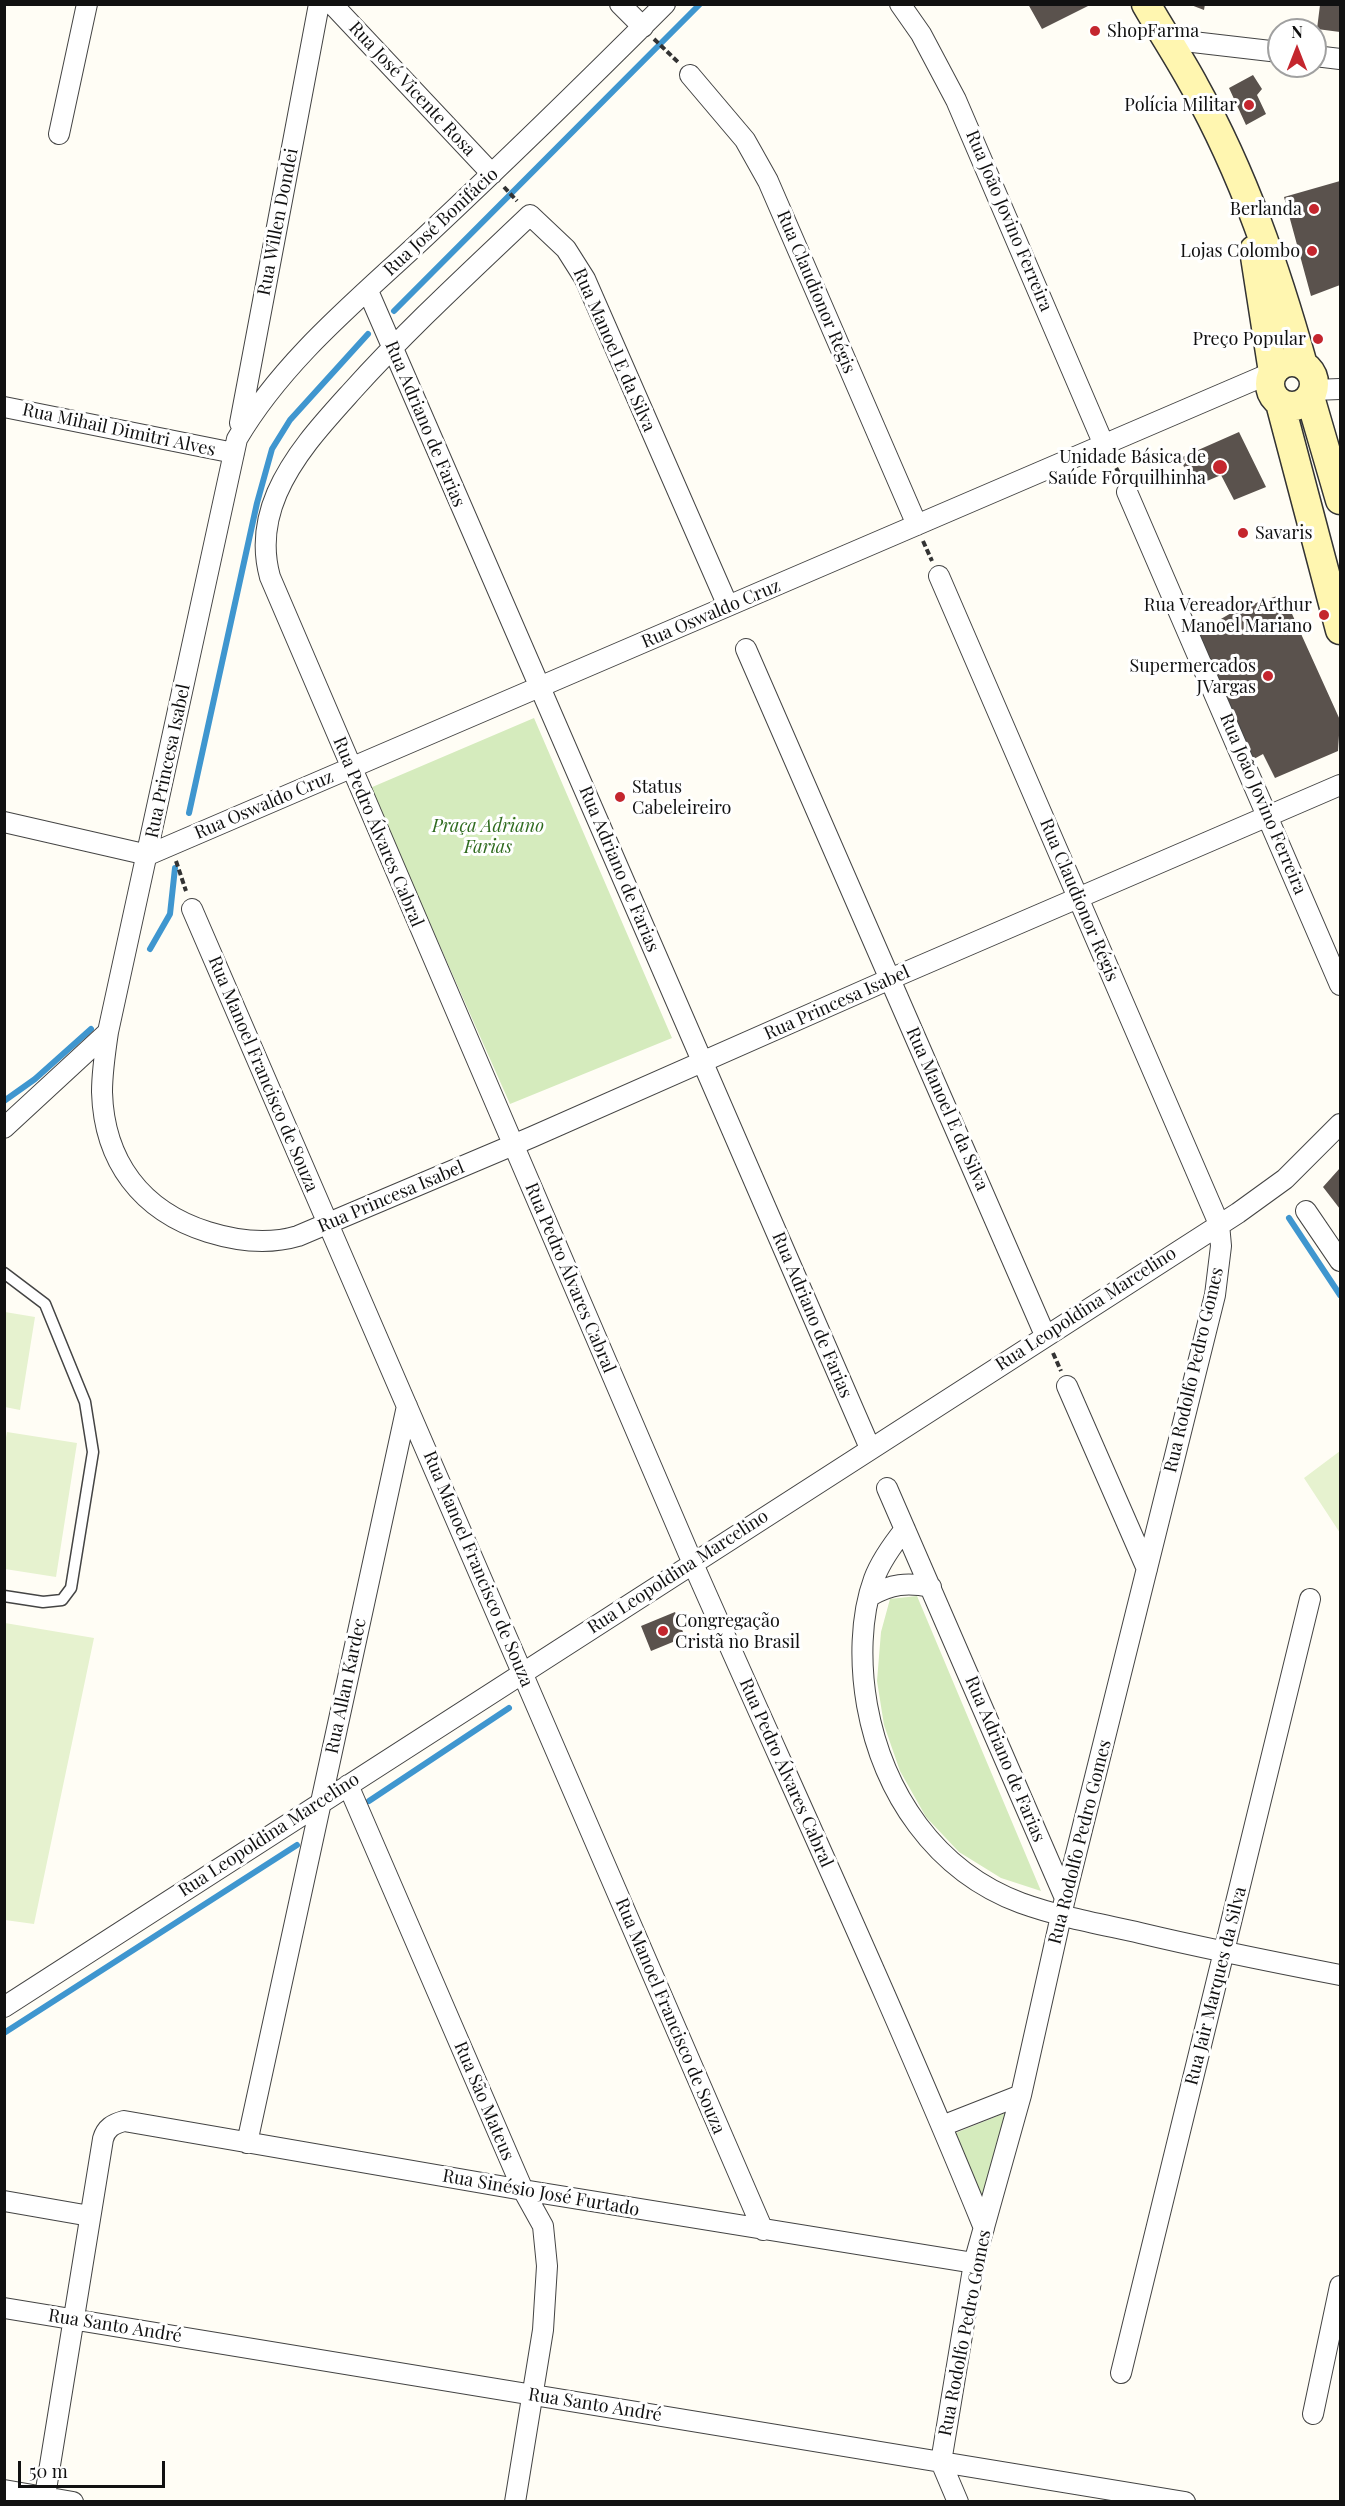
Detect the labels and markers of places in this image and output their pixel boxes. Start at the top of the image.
place label: ShopFarma [1107,20,1199,42]
marker: ShopFarma [1088,24,1102,38]
place label: Polícia Militar [1124,94,1237,116]
marker: Polícia Militar [1242,98,1256,112]
place label: Berlanda [1230,198,1302,220]
marker: Berlanda [1307,202,1321,216]
place label: Lojas Colombo [1180,240,1300,262]
marker: Lojas Colombo [1305,244,1319,258]
place label: Preço Popular [1192,328,1306,350]
marker: Preço Popular [1311,332,1325,346]
place label: Unidade Básica de Saúde Forquilhinha [1048,446,1206,488]
marker: Unidade Básica de Saúde Forquilhinha [1211,458,1229,476]
place label: Savaris [1255,522,1313,544]
marker: Savaris [1236,526,1250,540]
place label: Rua Vereador Arthur Manoel Mariano [1144,594,1312,636]
marker: Rua Vereador Arthur Manoel Mariano [1317,608,1331,622]
place label: Supermercados JVargas [1129,655,1256,698]
marker: Supermercados JVargas [1261,669,1275,683]
place label: Status Cabeleireiro [632,776,731,818]
marker: Status Cabeleireiro [613,790,627,804]
place label: Congregação Cristã no Brasil [675,1610,800,1652]
marker: Congregação Cristã no Brasil [656,1624,670,1638]

